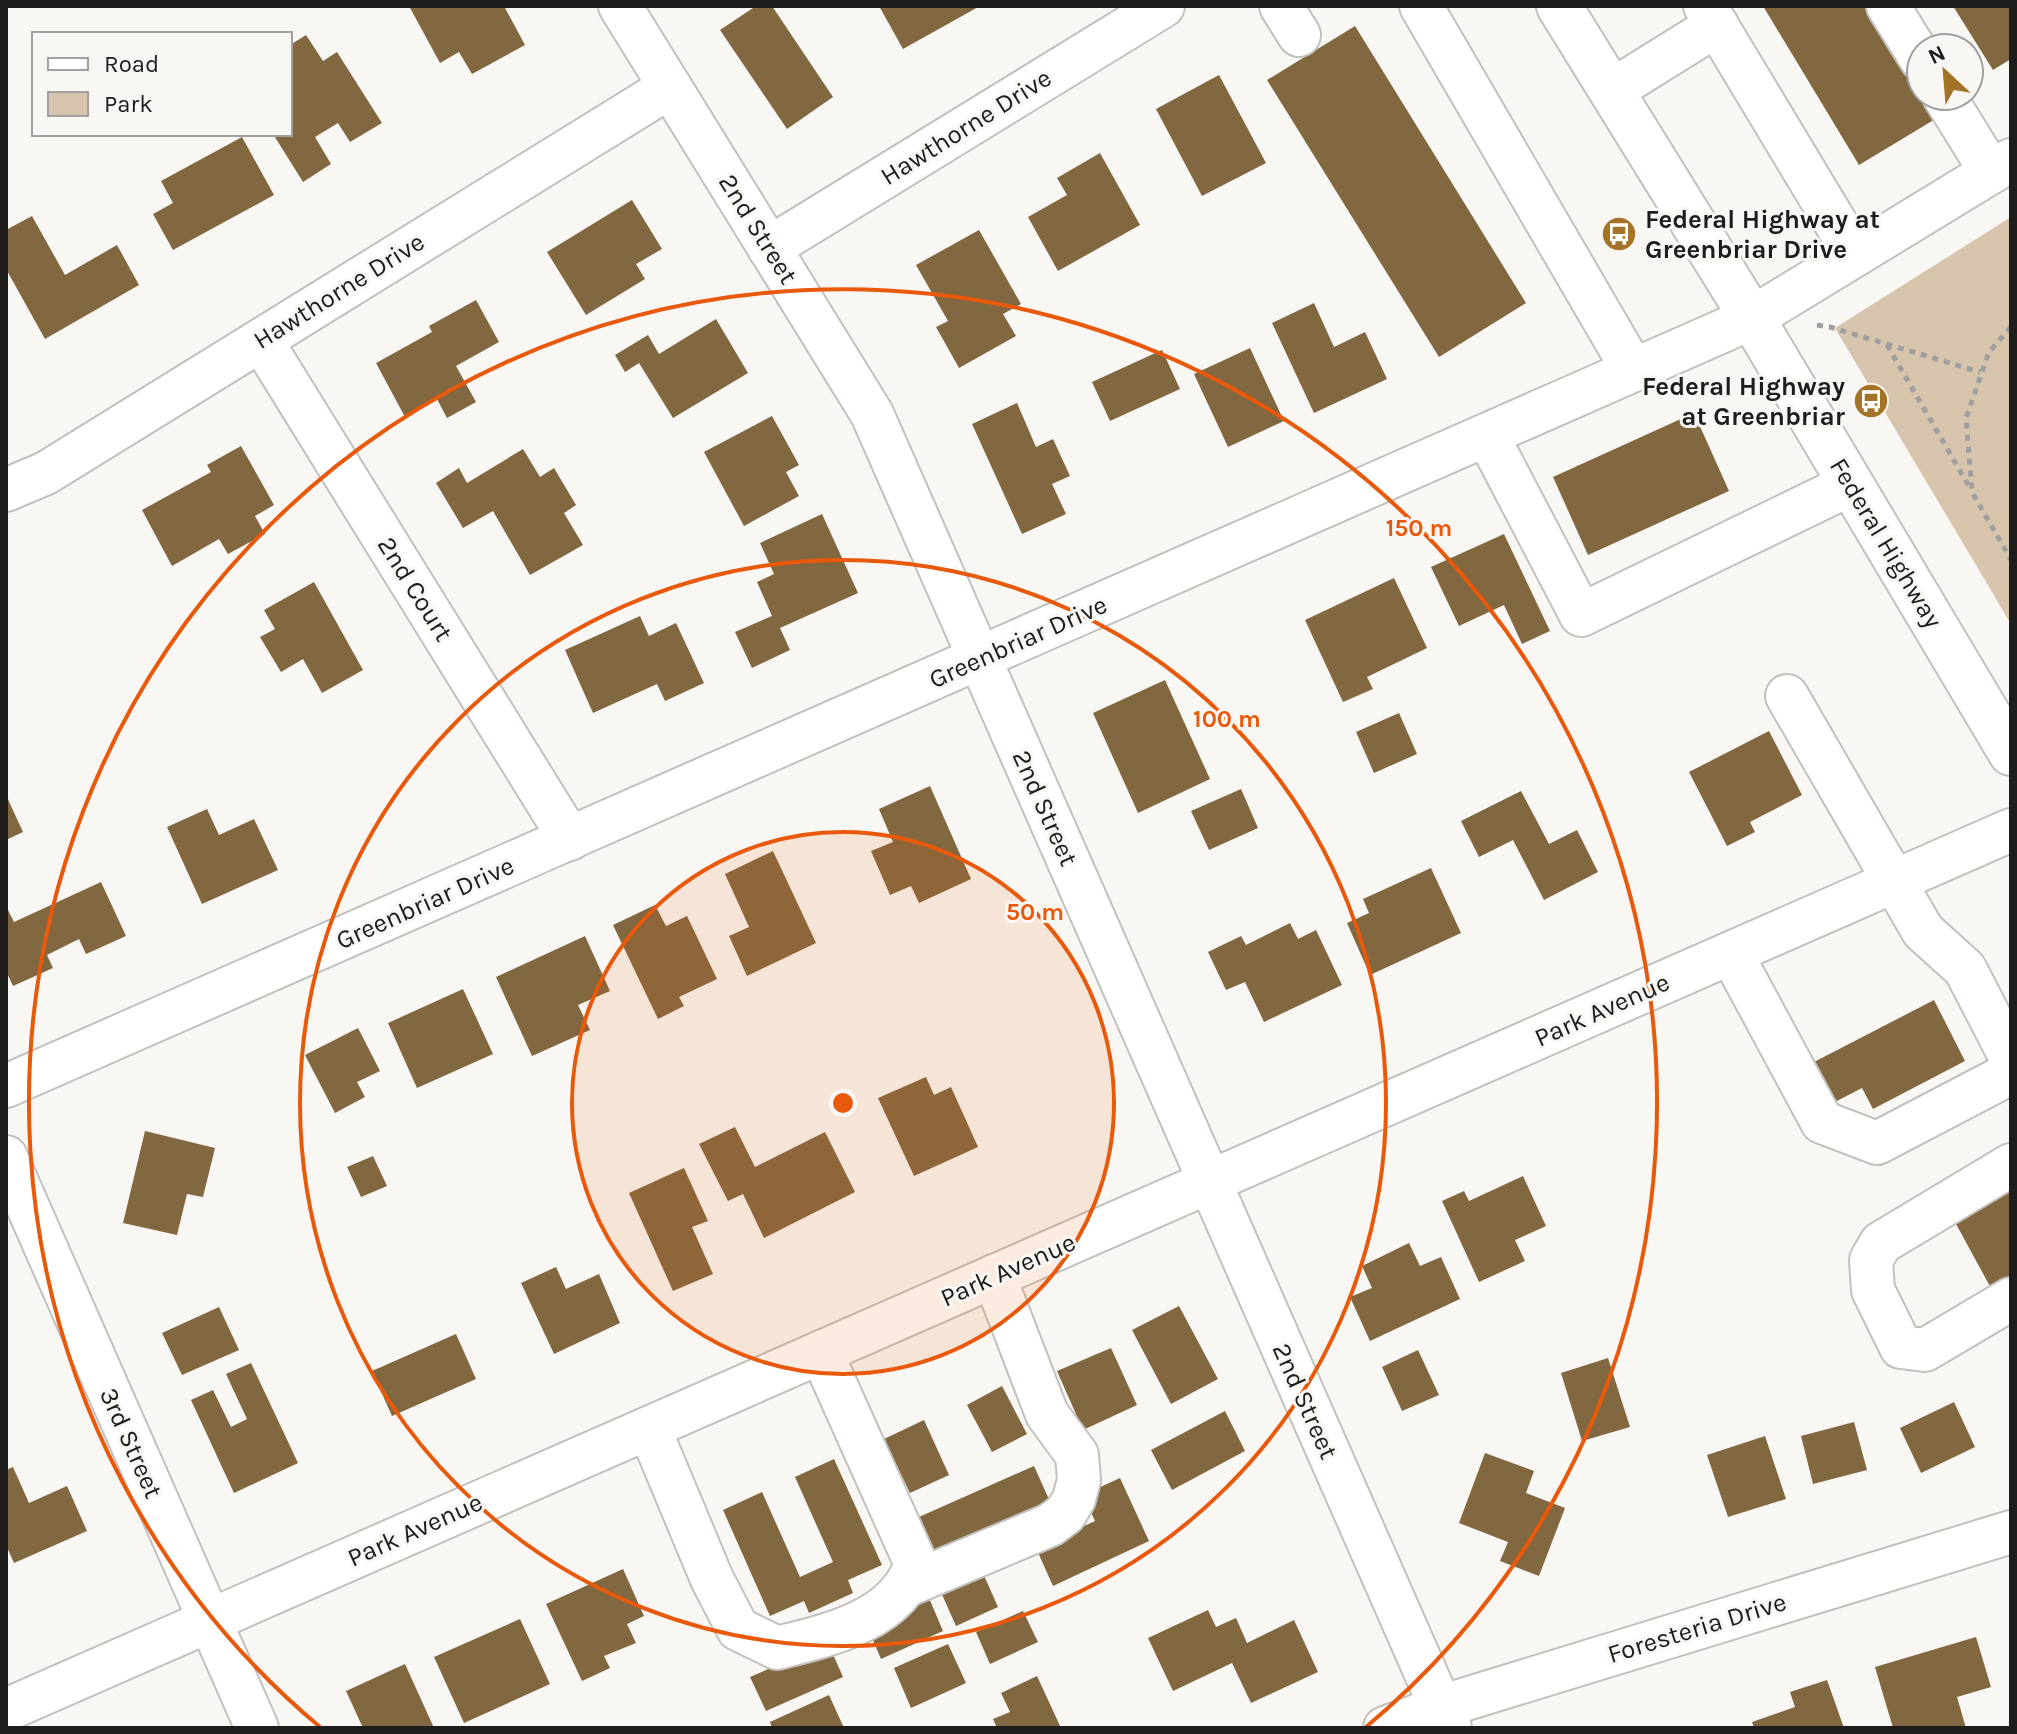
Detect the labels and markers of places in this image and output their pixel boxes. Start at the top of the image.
place label: Federal Highway at Greenbriar Drive [1645,204,1880,265]
bus stop icon: Federal Highway at Greenbriar Drive [1600,215,1638,253]
place label: Federal Highway at Greenbriar [1642,371,1846,432]
bus stop icon: Federal Highway at Greenbriar [1852,382,1890,420]
centre of rings [829,1089,857,1117]

